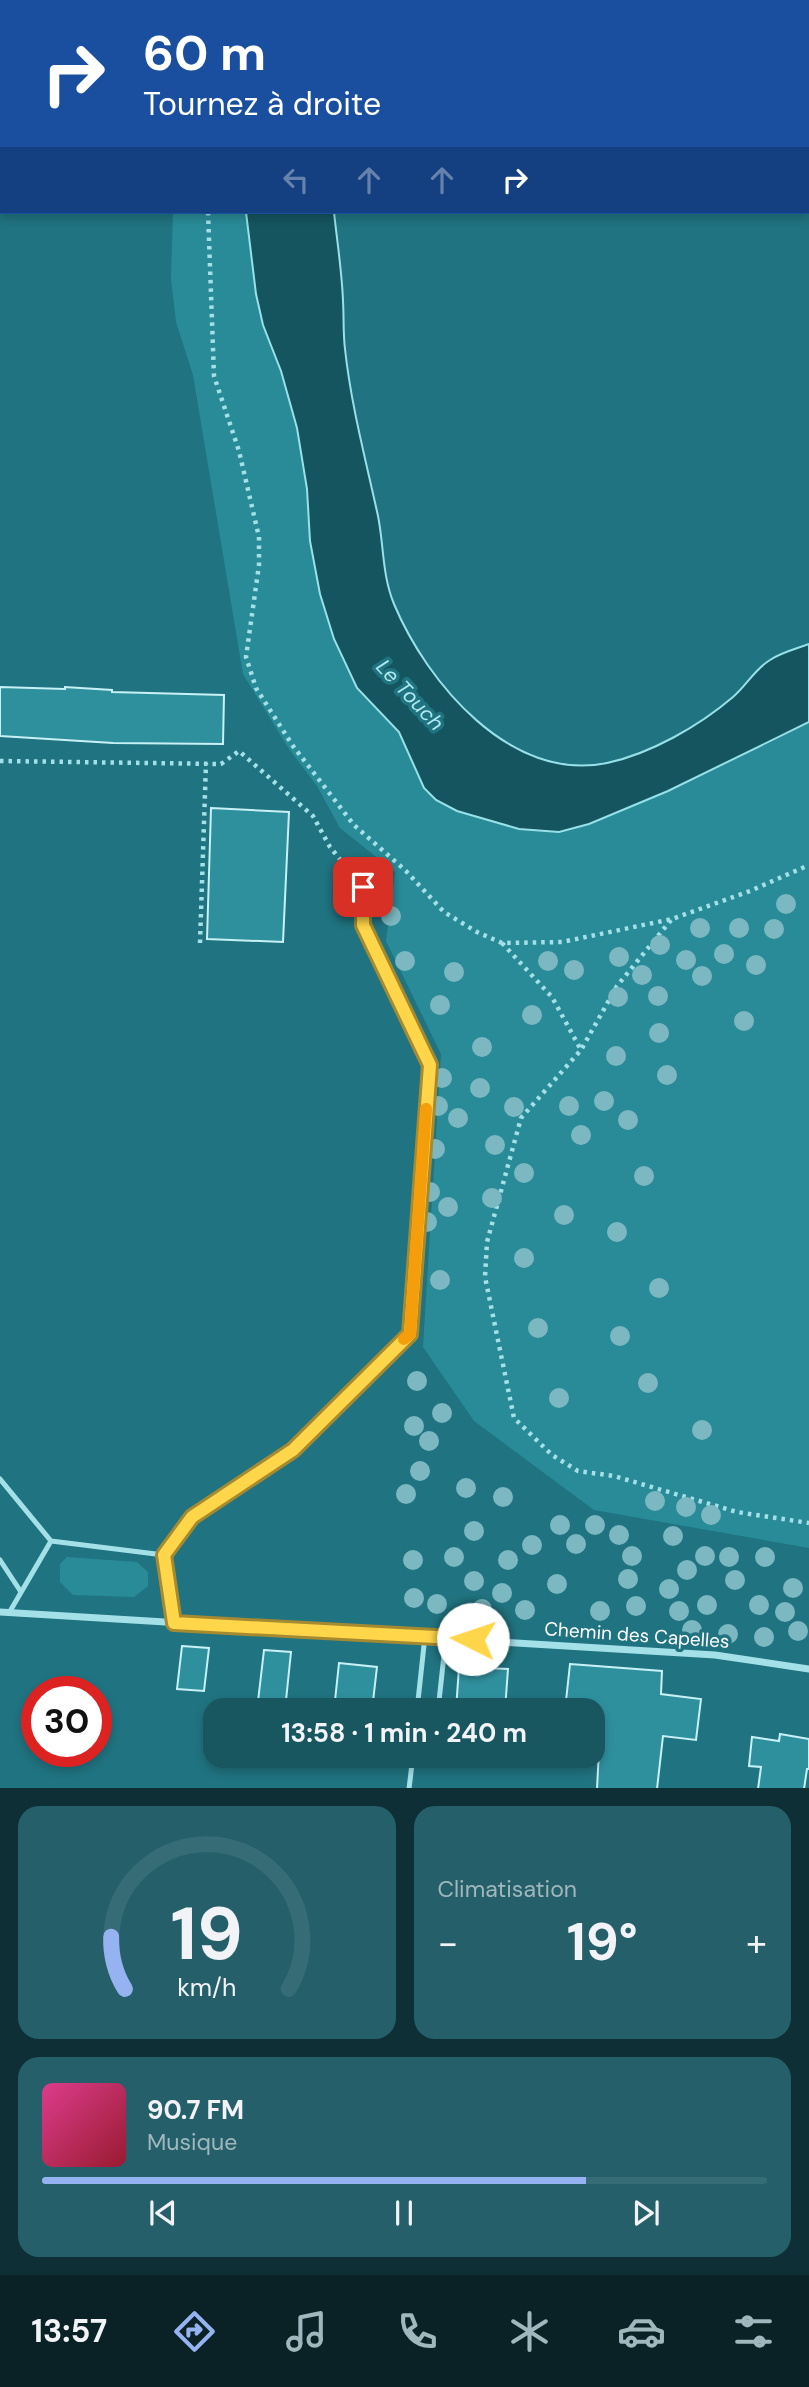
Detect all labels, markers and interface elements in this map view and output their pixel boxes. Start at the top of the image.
text: 60 m [143,21,266,85]
icon: right [28,28,119,119]
text: Tournez à droite [143,83,381,125]
icon: left [277,161,315,199]
icon: ahead [350,161,388,199]
icon: ahead [423,161,461,199]
icon: right [496,161,534,199]
water label: Le Touch [370,653,450,737]
pin [333,857,393,917]
icon: arrive [344,868,382,906]
position arrow [436,1602,510,1676]
street label: Chemin des Capelles [544,1616,730,1654]
speed limit sign: 30 [21,1676,112,1767]
text: 13:58 · 1 min · 240 m [281,1716,527,1750]
text: Climatisation [438,1874,577,1904]
text: 19 [170,1887,243,1982]
text: 19° [567,1908,638,1976]
text: − [438,1918,458,1968]
text: + [746,1918,767,1968]
text: km/h [177,1970,236,2003]
text: 90.7 FM [147,2093,244,2127]
text: Musique [147,2127,237,2157]
icon: previous [144,2194,182,2232]
icon: pause [385,2194,423,2232]
icon: next [627,2194,665,2232]
icon: directions [170,2307,219,2356]
icon: music [282,2307,331,2356]
icon: phone [393,2307,442,2356]
icon: climate [505,2307,554,2356]
icon: car [617,2307,666,2356]
icon: filters [729,2307,778,2356]
text: 13:57 [31,2310,107,2352]

